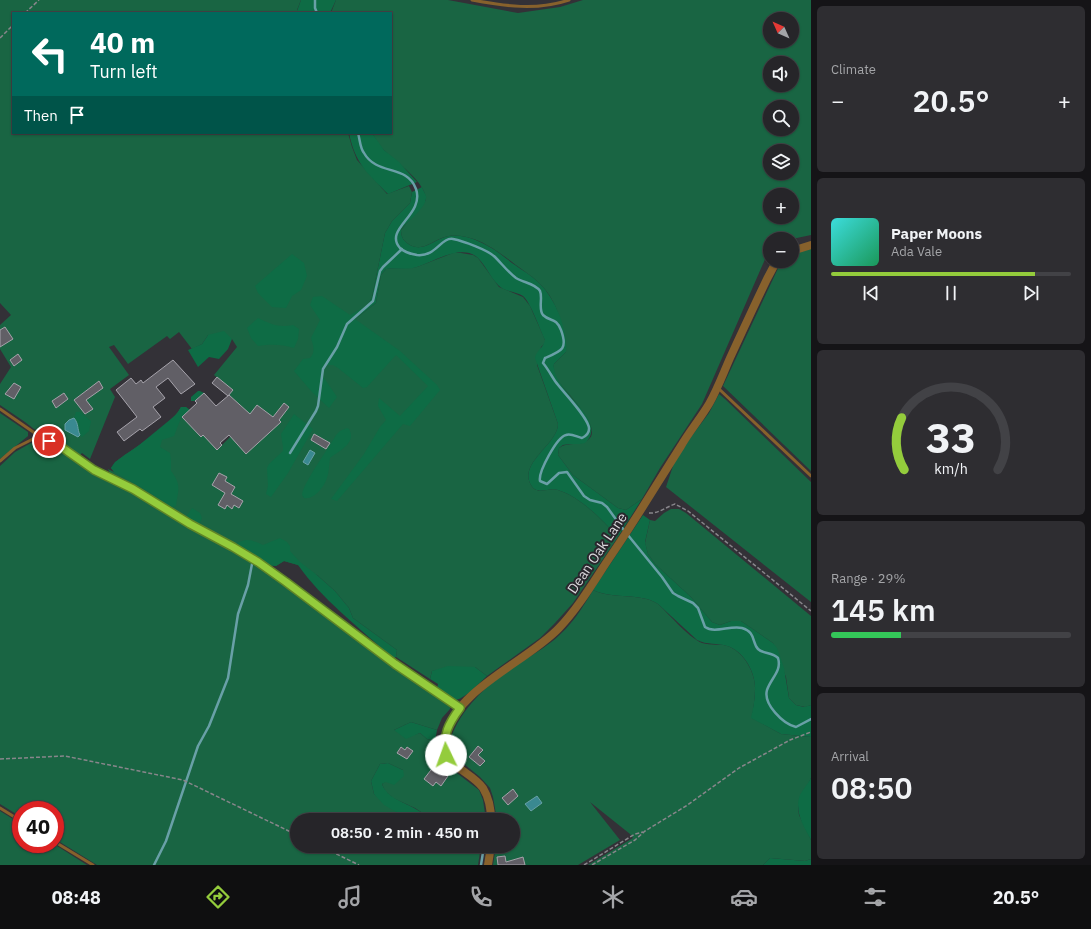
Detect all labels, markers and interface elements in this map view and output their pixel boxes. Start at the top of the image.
north arrow [763,12,799,48]
map controls [763,12,799,268]
text: 40 m [90,24,155,61]
icon: left [24,28,76,80]
button: sound [763,56,799,92]
text: Turn left [90,60,158,83]
text: Climate [831,61,876,78]
text: 20.5° [912,81,990,120]
text: − [831,86,844,115]
text: + [1058,86,1071,115]
button: search [763,100,799,136]
icon: arrive [66,104,88,126]
text: Then [24,106,58,125]
button: layers [763,144,799,180]
button: + [763,188,799,224]
text: Paper Moons [891,224,982,243]
button: − [763,232,799,268]
text: Ada Vale [891,243,942,260]
icon: previous [860,282,882,304]
icon: pause [940,282,962,304]
icon: next [1020,282,1042,304]
text: 33 [926,410,976,464]
pin [32,424,66,458]
icon: arrive [38,430,60,452]
text: km/h [934,459,968,478]
street label: Dean Oak Lane [563,509,631,597]
text: Range · 29% [831,570,905,587]
text: 145 km [831,590,936,629]
position arrow [425,734,467,776]
text: Arrival [831,748,869,765]
text: 08:50 [831,768,913,807]
speed limit sign: 40 [12,801,64,853]
text: 08:50 · 2 min · 450 m [331,823,479,842]
icon: directions [204,883,232,911]
icon: music [336,883,364,911]
icon: phone [467,883,495,911]
icon: climate [599,883,627,911]
icon: car [730,883,758,911]
icon: filters [861,883,889,911]
text: 08:48 [52,886,101,909]
text: 20.5° [993,886,1039,909]

